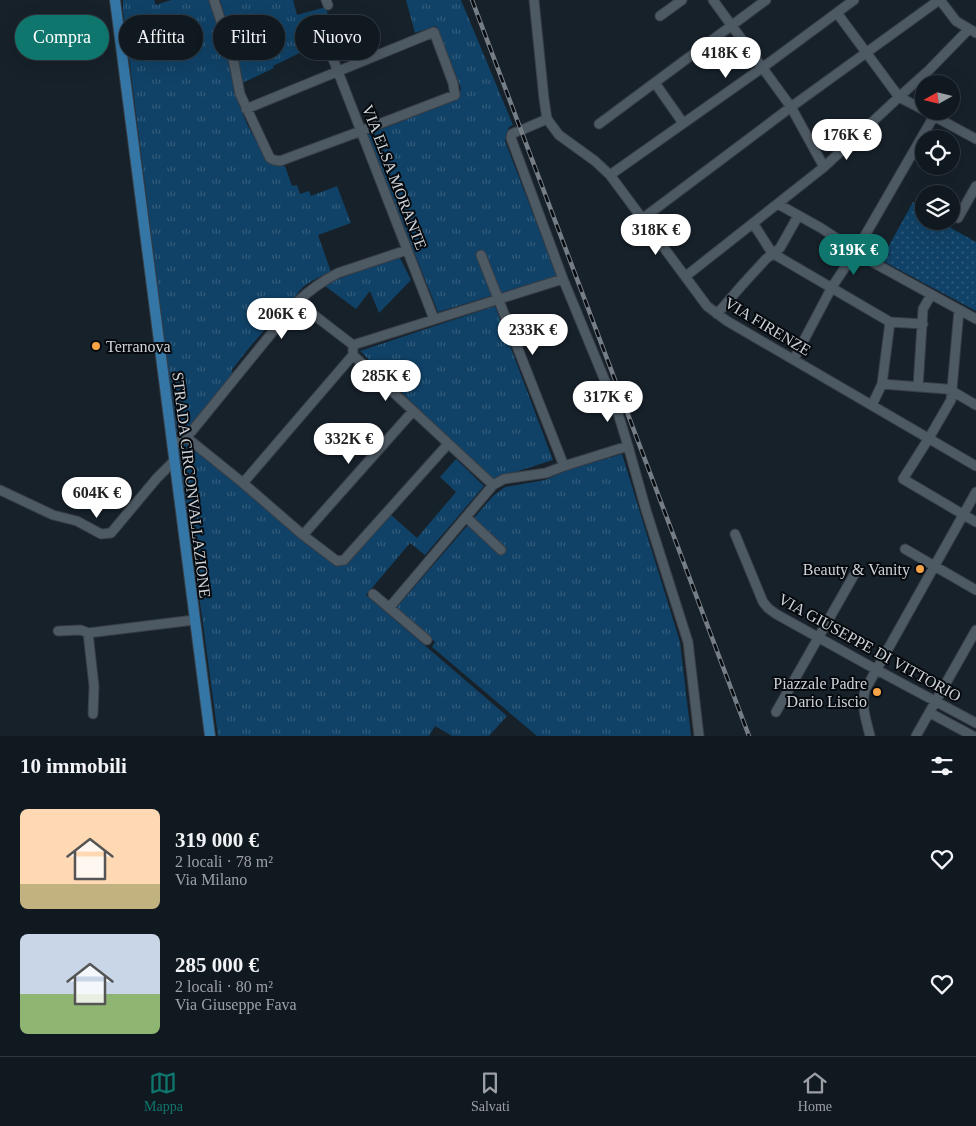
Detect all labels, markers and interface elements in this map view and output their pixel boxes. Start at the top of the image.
chip: Compra [15,15,109,60]
chip: Affitta [119,15,203,60]
chip: Filtri [213,15,285,60]
chip: Nuovo [295,15,380,60]
pin: 418K € [685,36,767,79]
text: 418K € [702,44,750,61]
north arrow [915,75,960,120]
map controls [915,75,960,230]
street label: VIA ELSA MORANTE [359,102,430,252]
pin: 176K € [806,119,888,161]
text: 176K € [823,126,871,143]
button: locate [915,130,960,175]
button: layers [915,185,960,230]
pin: 318K € [615,214,697,256]
text: 318K € [632,221,680,238]
pin: 319K € [813,234,895,276]
text: 319K € [830,241,878,258]
street label: VIA FIRENZE [722,294,814,359]
pin: 206K € [241,298,323,340]
text: 206K € [258,305,306,322]
pin: 233K € [492,314,574,356]
text: 233K € [509,321,557,338]
place label: Terranova [106,338,171,355]
marker: Terranova [90,340,102,352]
pin: 285K € [345,360,427,402]
text: 285K € [362,367,410,384]
street label: STRADA CIRCONVALLAZIONE [169,371,214,599]
pin: 317K € [567,380,649,423]
text: 317K € [584,388,632,405]
pin: 332K € [308,422,390,465]
text: 332K € [325,430,373,447]
pin: 604K € [56,476,138,519]
text: 604K € [73,484,121,501]
place label: Beauty & Vanity [803,561,910,579]
marker: Beauty & Vanity [914,563,926,575]
street label: VIA GIUSEPPE DI VITTORIO [776,590,964,705]
place label: Piazzale Padre Dario Liscio [773,675,867,710]
marker: Piazzale Padre Dario Liscio [871,686,883,698]
icon: filters [928,752,956,780]
text: 10 immobili [20,754,127,778]
text: 319 000 € [175,828,259,852]
icon: home [60,829,120,889]
icon: heart [928,845,956,873]
text: 2 locali · 78 m² [175,853,273,870]
text: Via Milano [175,871,247,888]
text: 285 000 € [175,953,259,977]
icon: home [60,954,120,1014]
icon: heart [928,970,956,998]
text: 2 locali · 80 m² [175,978,273,995]
text: Via Giuseppe Fava [175,996,297,1013]
tab: Mappa [144,1069,183,1115]
tab: Salvati [471,1069,510,1115]
tab: Home [798,1069,832,1115]

